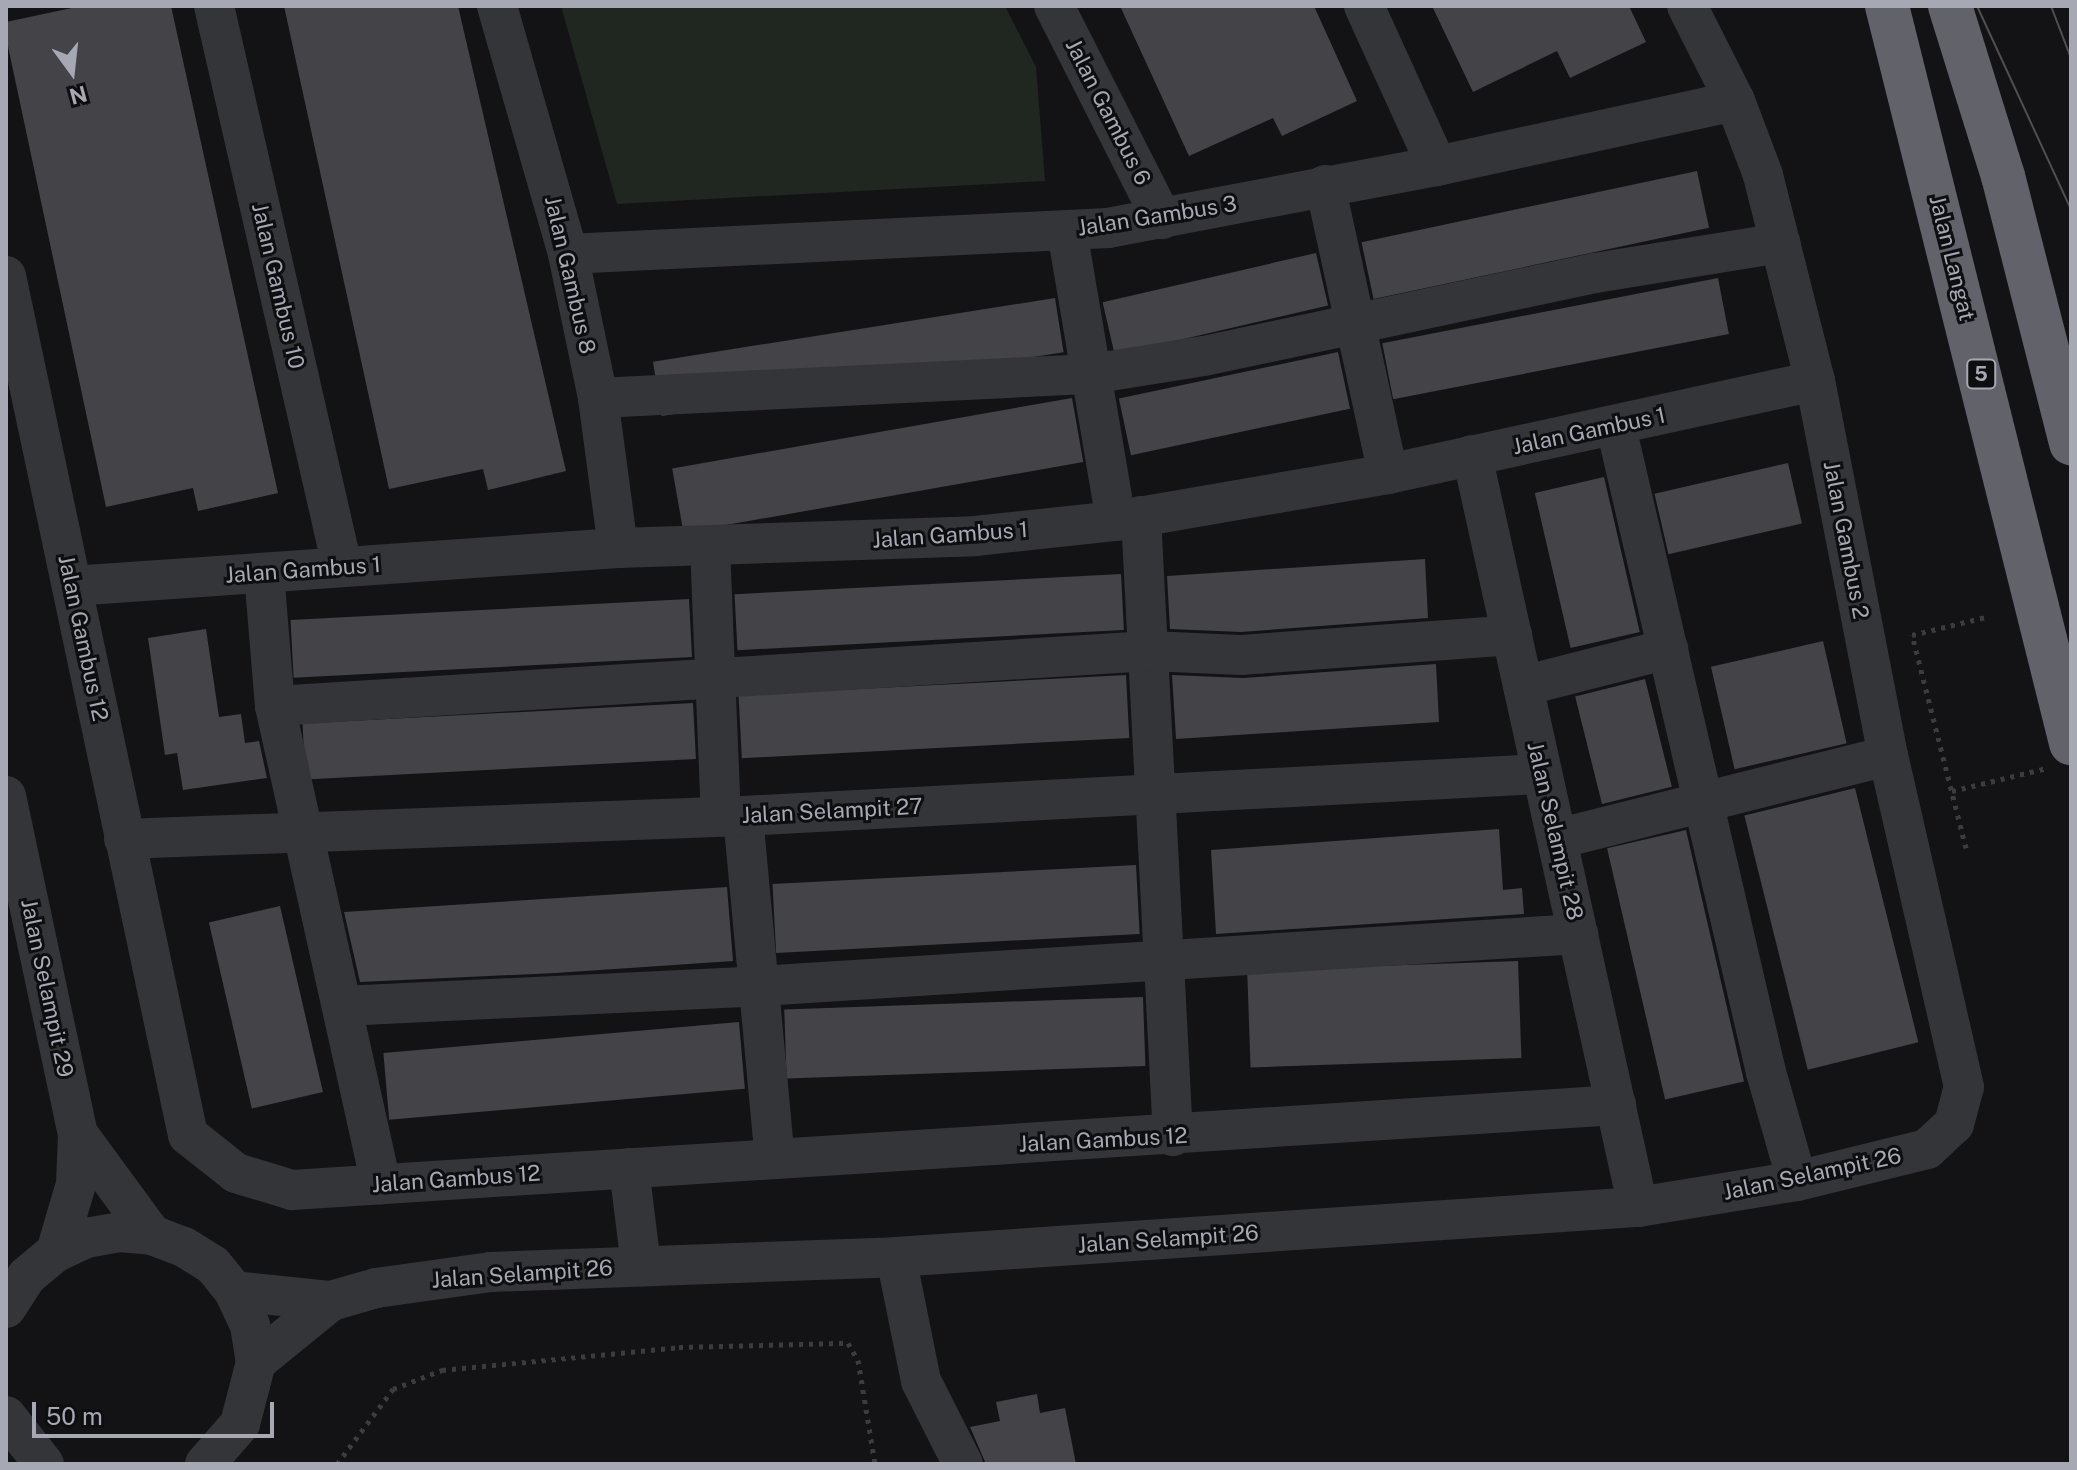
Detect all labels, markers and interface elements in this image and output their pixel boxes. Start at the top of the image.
north arrow [32,32,112,112]
street label: Jalan Gambus 6 [1060,34,1156,190]
text: N [67,80,90,110]
street label: Jalan Gambus 3 [1075,190,1239,242]
street label: Jalan Gambus 8 [539,193,601,357]
street label: Jalan Langat [1924,193,1980,323]
street label: Jalan Gambus 10 [246,200,310,372]
road number: 5 [1965,358,1997,390]
street label: Jalan Gambus 1 [1510,402,1668,460]
street label: Jalan Gambus 2 [1818,459,1874,621]
street label: Jalan Gambus 1 [871,516,1029,554]
street label: Jalan Gambus 1 [224,551,382,589]
street label: Jalan Gambus 12 [52,553,114,723]
street label: Jalan Selampit 28 [1522,739,1588,923]
street label: Jalan Selampit 27 [741,793,923,829]
street label: Jalan Selampit 29 [15,896,79,1080]
street label: Jalan Gambus 12 [1018,1122,1188,1158]
street label: Jalan Selampit 26 [1720,1142,1904,1206]
street label: Jalan Gambus 12 [371,1160,541,1198]
street label: Jalan Selampit 26 [1076,1219,1260,1259]
street label: Jalan Selampit 26 [430,1254,614,1294]
scale bar [36,1386,278,1436]
text: 50 m [46,1402,103,1430]

